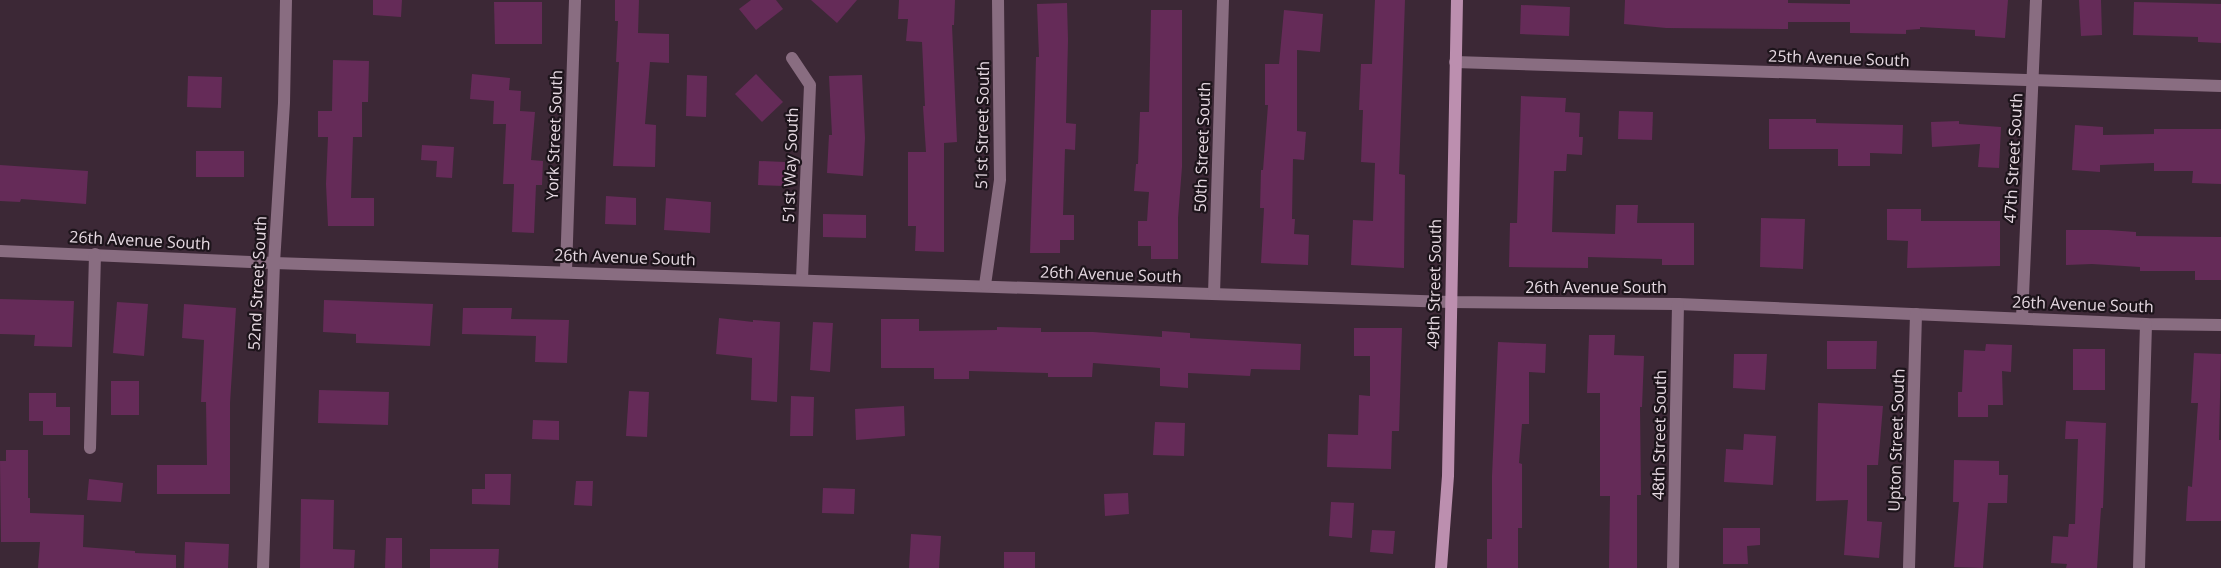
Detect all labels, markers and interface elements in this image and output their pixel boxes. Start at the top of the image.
street label: 25th Avenue South [1768,45,1910,71]
street label: 51st Street South [970,61,994,189]
street label: York Street South [541,70,567,200]
street label: 50th Street South [1189,81,1215,213]
street label: 47th Street South [1999,92,2027,224]
street label: 51st Way South [777,107,803,223]
street label: 52nd Street South [242,215,272,351]
street label: 49th Street South [1422,219,1446,349]
street label: 26th Avenue South [69,225,211,255]
street label: 26th Avenue South [554,244,696,270]
street label: 26th Avenue South [1040,261,1182,287]
street label: 26th Avenue South [1525,276,1667,298]
street label: 26th Avenue South [2012,291,2154,317]
street label: Upton Street South [1883,368,1909,512]
street label: 48th Street South [1647,370,1671,500]

